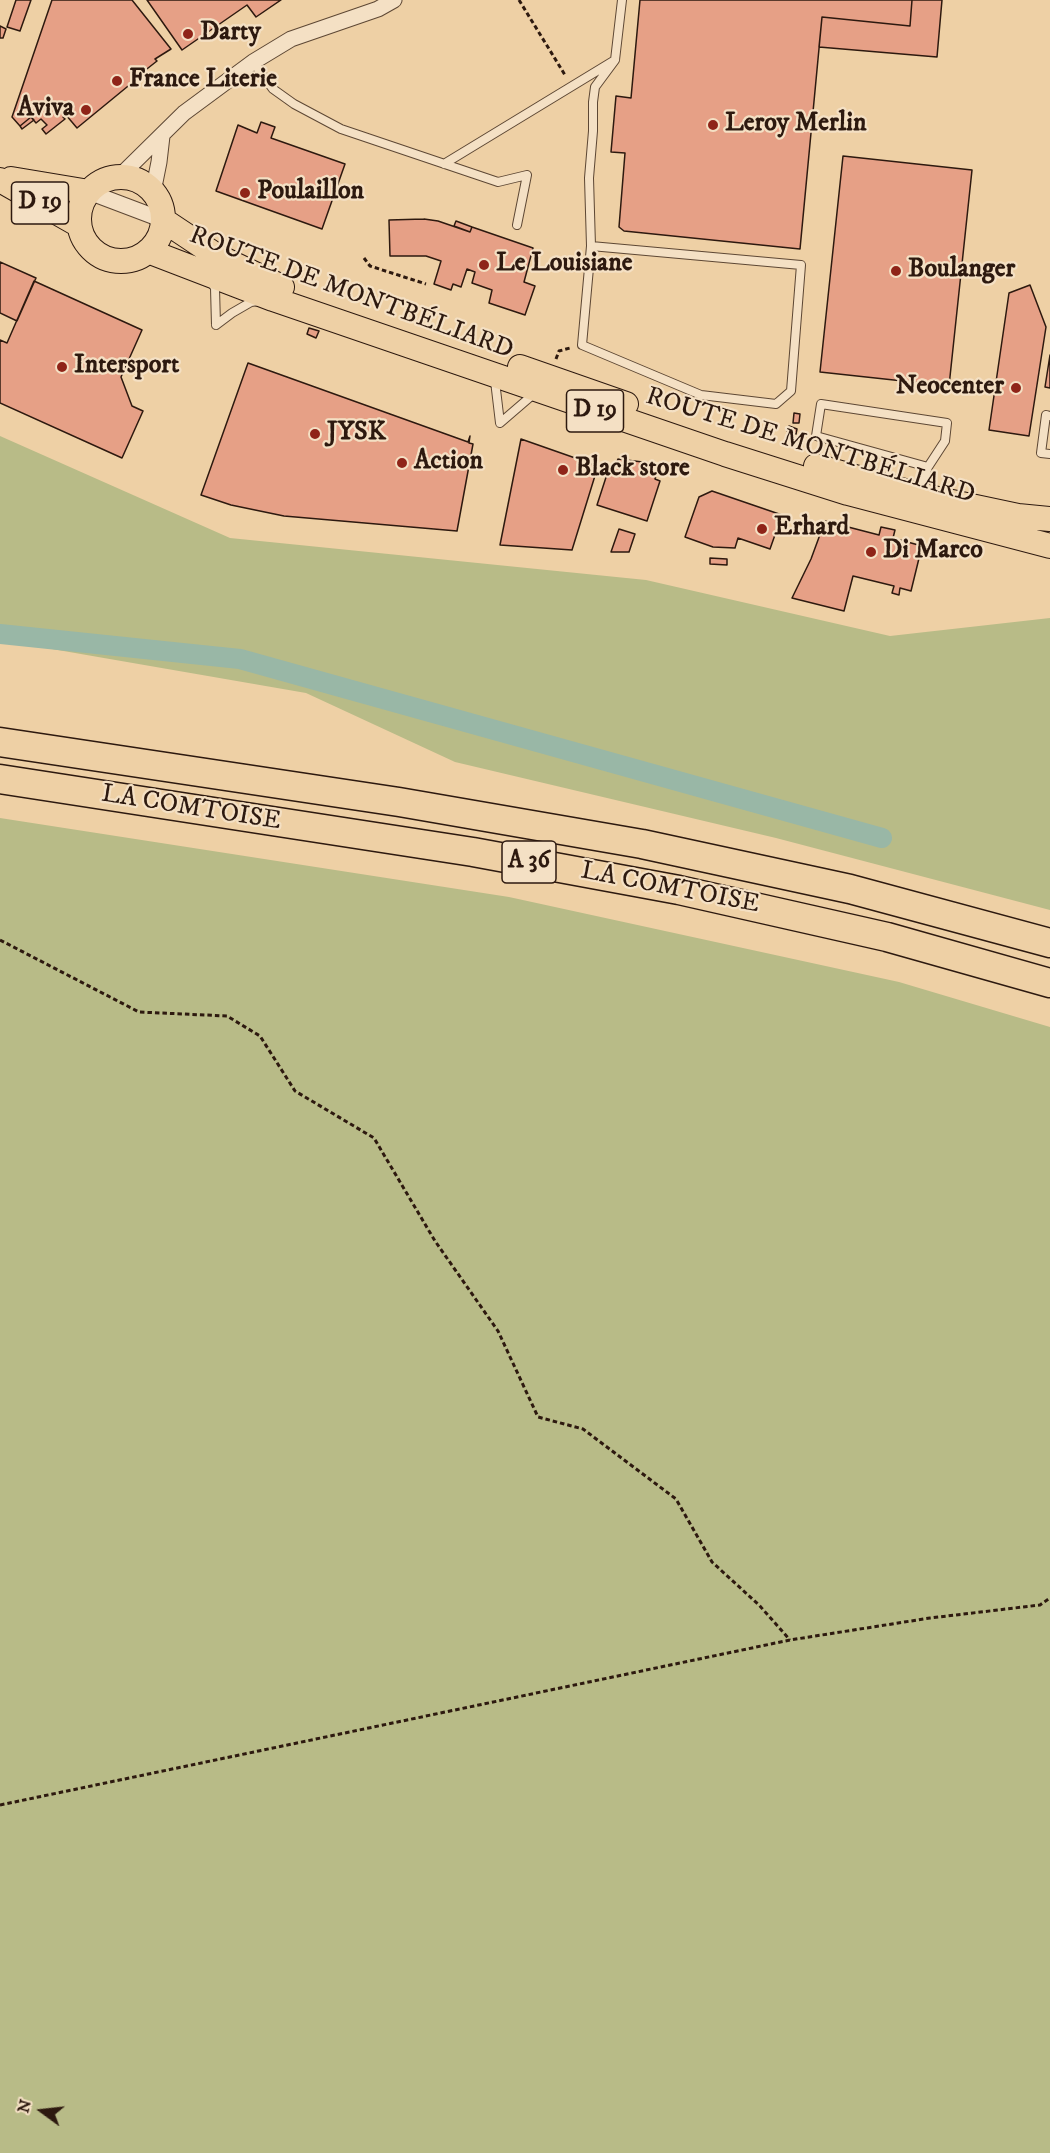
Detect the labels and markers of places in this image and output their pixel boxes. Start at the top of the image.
place label: Darty [200,18,261,50]
marker: Darty [181,27,195,41]
place label: France Literie [129,65,277,97]
marker: France Literie [110,74,124,88]
place label: Aviva [17,94,74,126]
marker: Aviva [79,103,93,117]
place label: Leroy Merlin [725,109,867,141]
marker: Leroy Merlin [706,118,720,132]
place label: Poulaillon [257,177,364,209]
marker: Poulaillon [238,186,252,200]
place label: Le Louisiane [496,249,632,281]
place label: Boulanger [908,255,1015,287]
marker: Le Louisiane [477,258,491,272]
marker: Boulanger [889,264,903,278]
place label: Intersport [74,351,179,383]
marker: Intersport [55,360,69,374]
place label: Neocenter [896,372,1004,404]
marker: Neocenter [1009,381,1023,395]
place label: JYSK [327,418,386,450]
marker: JYSK [308,427,322,441]
place label: Action [414,447,483,479]
place label: Black store [575,454,690,486]
marker: Action [395,456,409,470]
marker: Black store [556,463,570,477]
place label: Erhard [774,513,849,545]
marker: Erhard [755,522,769,536]
place label: Di Marco [883,536,983,568]
marker: Di Marco [864,545,878,559]

